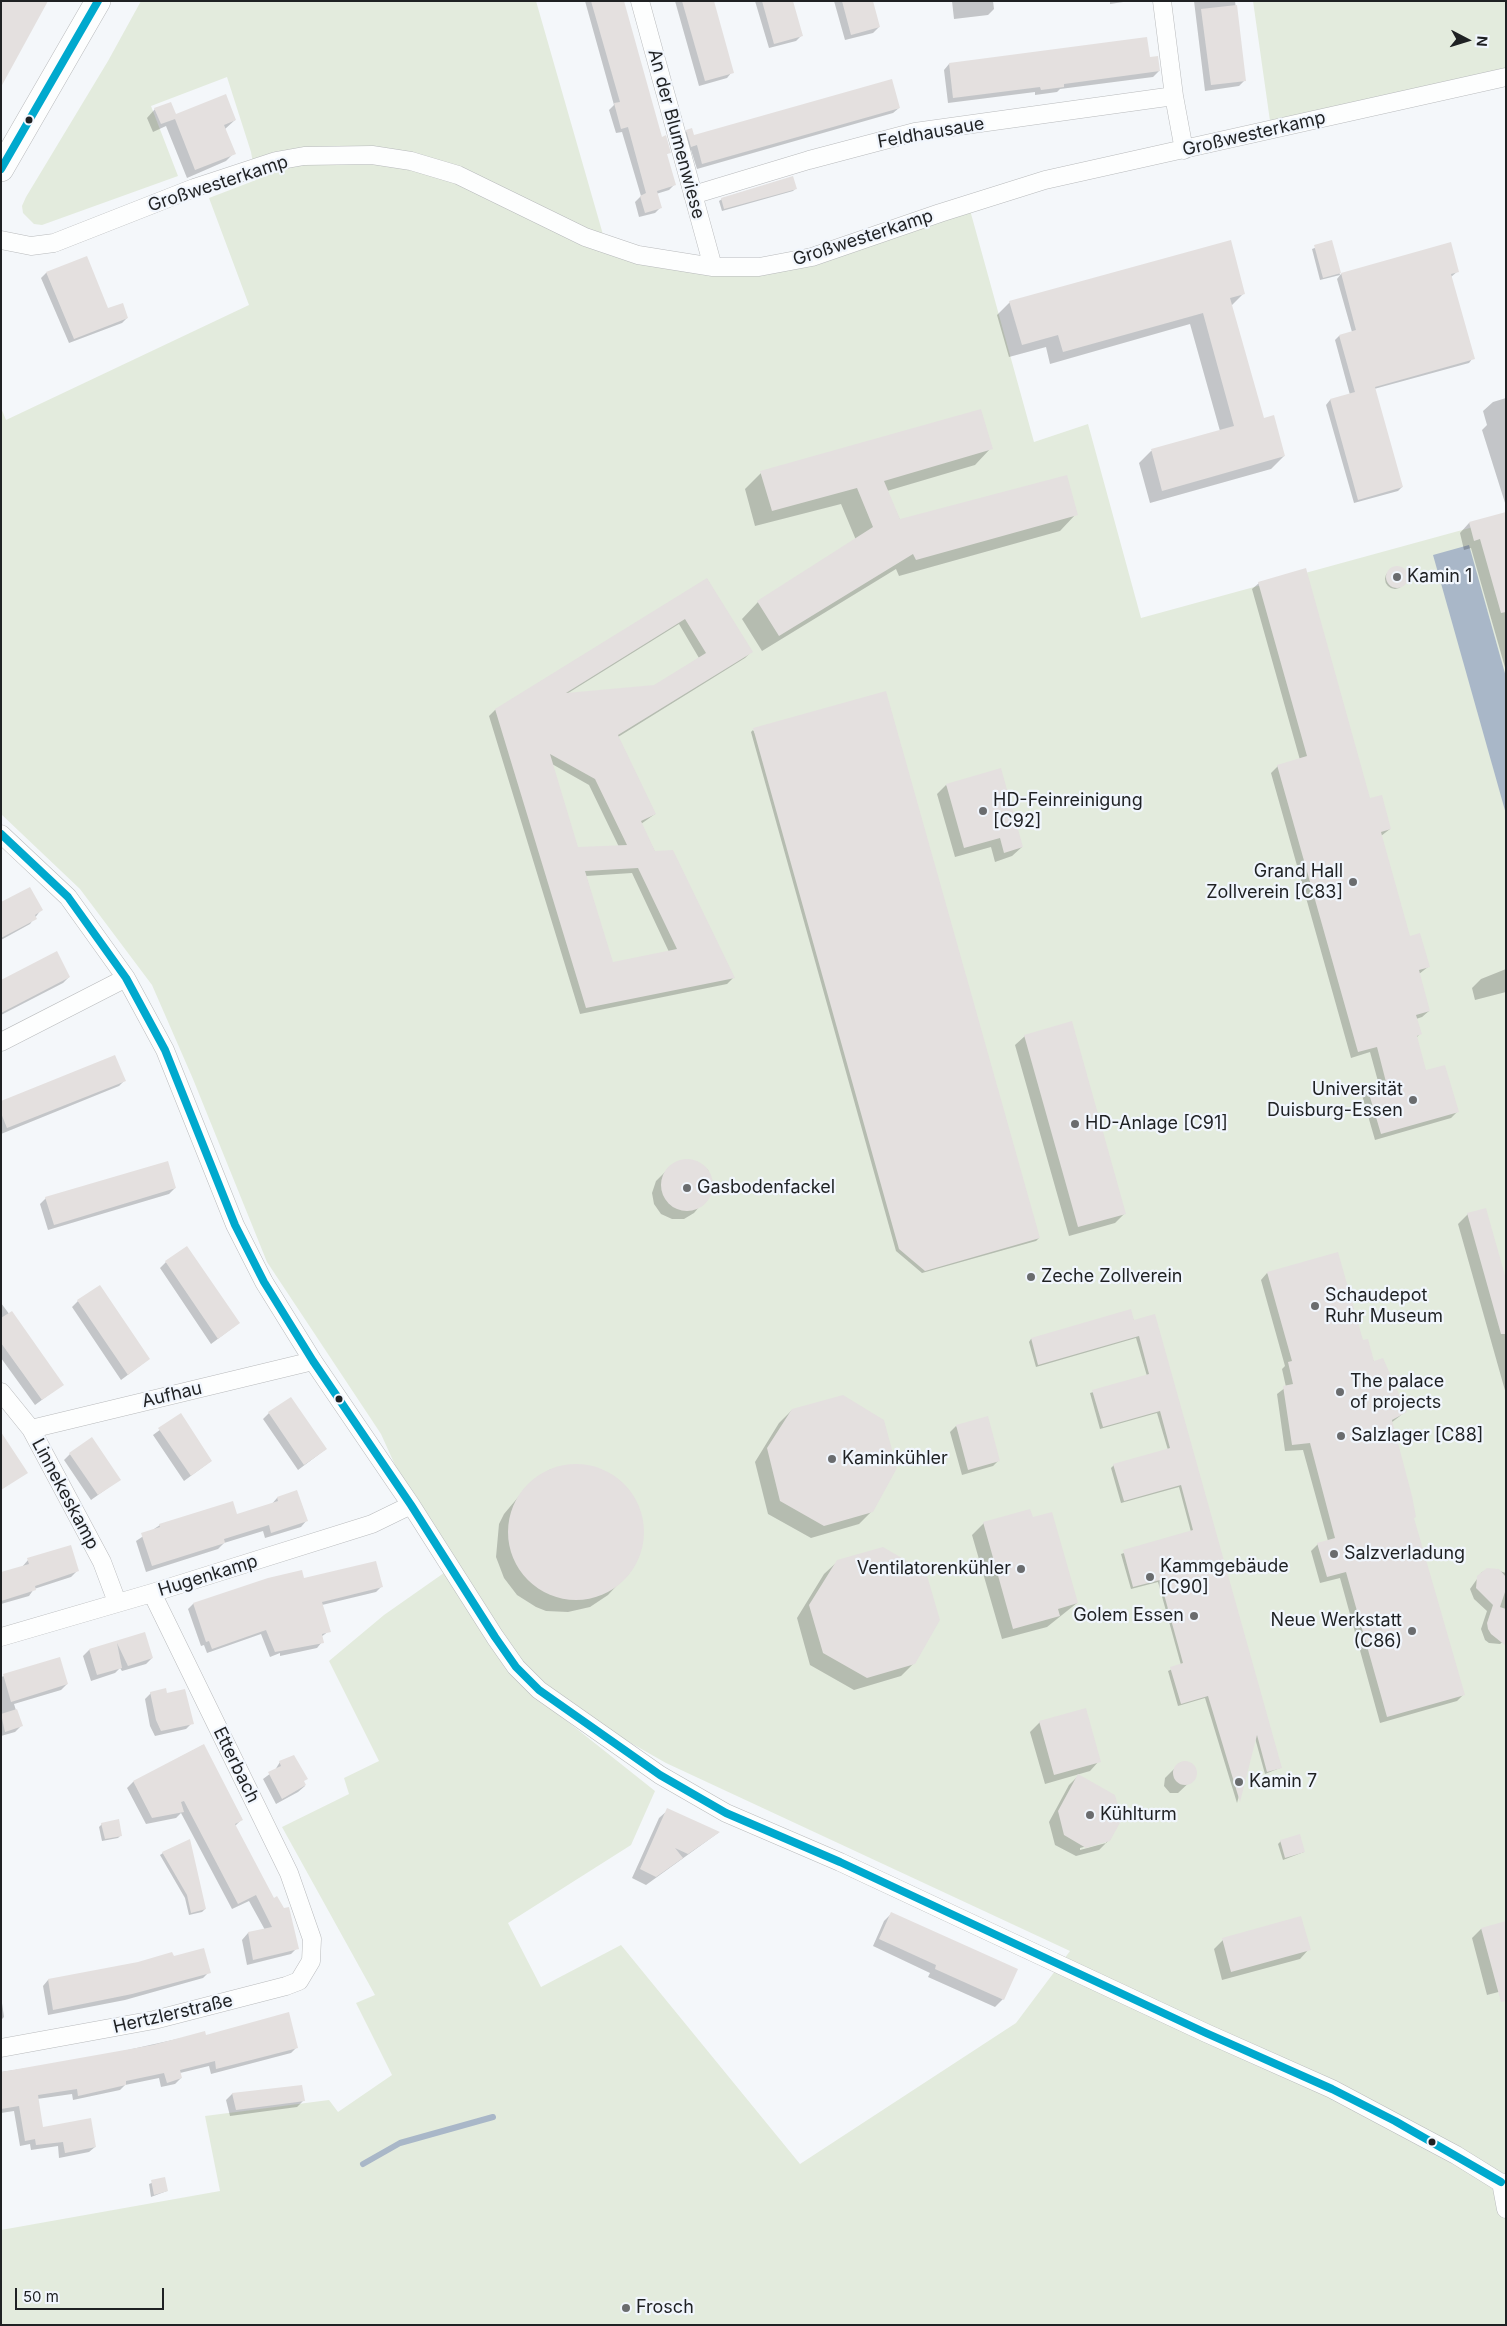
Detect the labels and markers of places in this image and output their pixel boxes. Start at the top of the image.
unlabelled marker [24,115,34,125]
place label: Kamin 1 [1407,566,1472,588]
marker: Kamin 1 [1391,571,1403,583]
place label: HD-Feinreinigung [C92] [993,790,1143,832]
marker: HD-Feinreinigung [C92] [977,805,989,817]
place label: Grand Hall Zollverein [C83] [1206,861,1343,904]
marker: Grand Hall Zollverein [C83] [1347,876,1359,888]
place label: Universität Duisburg-Essen [1267,1079,1403,1122]
marker: Universität Duisburg-Essen [1407,1094,1419,1106]
place label: HD-Anlage [C91] [1085,1113,1228,1135]
marker: HD-Anlage [C91] [1069,1118,1081,1130]
place label: Gasbodenfackel [697,1177,835,1199]
marker: Gasbodenfackel [681,1182,693,1194]
place label: Zeche Zollverein [1041,1266,1182,1288]
marker: Zeche Zollverein [1025,1271,1037,1283]
place label: Schaudepot Ruhr Museum [1325,1285,1443,1328]
marker: Schaudepot Ruhr Museum [1309,1300,1321,1312]
place label: The palace of projects [1350,1371,1444,1414]
marker: The palace of projects [1334,1386,1346,1398]
unlabelled marker [334,1394,344,1404]
place label: Salzlager [C88] [1351,1425,1483,1447]
marker: Salzlager [C88] [1335,1430,1347,1442]
place label: Kaminkühler [842,1448,948,1470]
marker: Kaminkühler [826,1453,838,1465]
place label: Salzverladung [1344,1543,1465,1565]
marker: Salzverladung [1328,1548,1340,1560]
place label: Kammgebäude [C90] [1160,1556,1289,1598]
place label: Ventilatorenkühler [857,1558,1011,1580]
marker: Ventilatorenkühler [1015,1563,1027,1575]
marker: Kammgebäude [C90] [1144,1571,1156,1583]
place label: Golem Essen [1073,1605,1184,1627]
marker: Golem Essen [1188,1610,1200,1622]
place label: Neue Werkstatt (C86) [1271,1610,1402,1652]
marker: Neue Werkstatt (C86) [1406,1625,1418,1637]
place label: Kamin 7 [1249,1771,1317,1793]
marker: Kamin 7 [1233,1776,1245,1788]
place label: Kühlturm [1100,1804,1177,1826]
marker: Kühlturm [1084,1809,1096,1821]
unlabelled marker [1427,2137,1437,2147]
place label: Frosch [636,2297,694,2319]
marker: Frosch [620,2302,632,2314]

